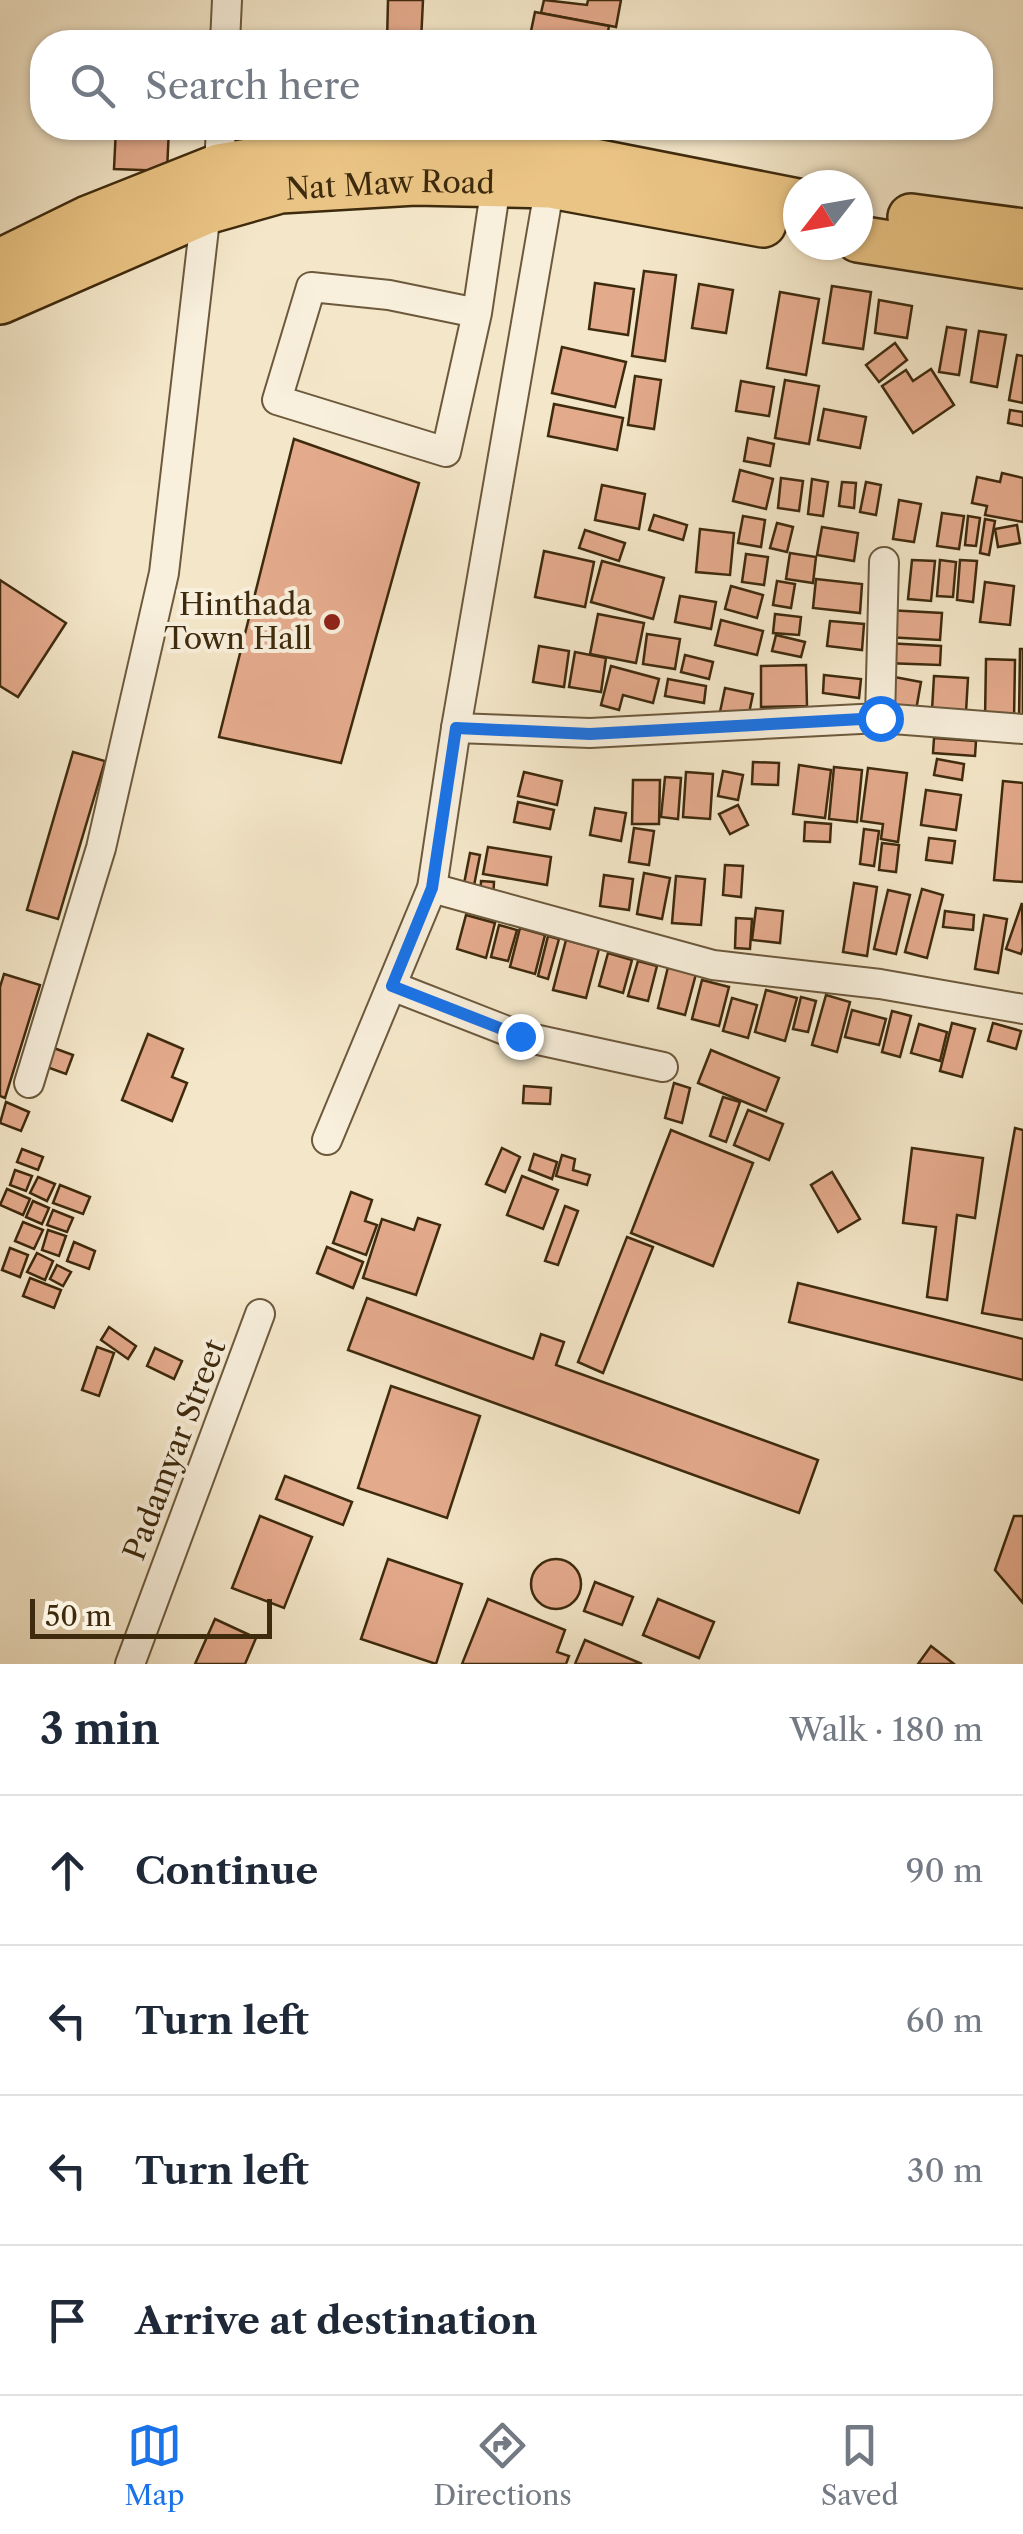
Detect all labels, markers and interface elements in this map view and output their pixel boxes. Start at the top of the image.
search box [30,30,993,140]
icon: search [65,58,120,113]
text: Search here [145,62,360,109]
street label: Nat Maw Road [284,163,495,208]
north arrow [783,170,873,260]
place label: Hinthada Town Hall [164,586,312,657]
marker: Hinthada Town Hall [321,611,343,633]
route start [858,696,904,742]
route end [498,1014,544,1060]
street label: Padamyar Street [115,1334,234,1565]
scale bar [30,1594,272,1638]
text: 50 m [45,1599,112,1633]
text: 3 min [40,1703,160,1755]
text: Walk · 180 m [790,1710,983,1749]
icon: ahead [40,1843,95,1898]
text: Continue [135,1847,318,1894]
text: 90 m [906,1851,983,1890]
icon: left [40,1993,95,2048]
text: Turn left [135,1997,309,2044]
text: 60 m [906,2001,983,2040]
icon: left [40,2143,95,2198]
text: Turn left [135,2147,309,2194]
text: 30 m [907,2151,983,2190]
icon: arrive [40,2293,95,2348]
text: Arrive at destination [135,2297,538,2344]
tab: Map [124,2418,185,2512]
tab: Directions [433,2418,572,2512]
tab: Saved [821,2418,899,2512]

